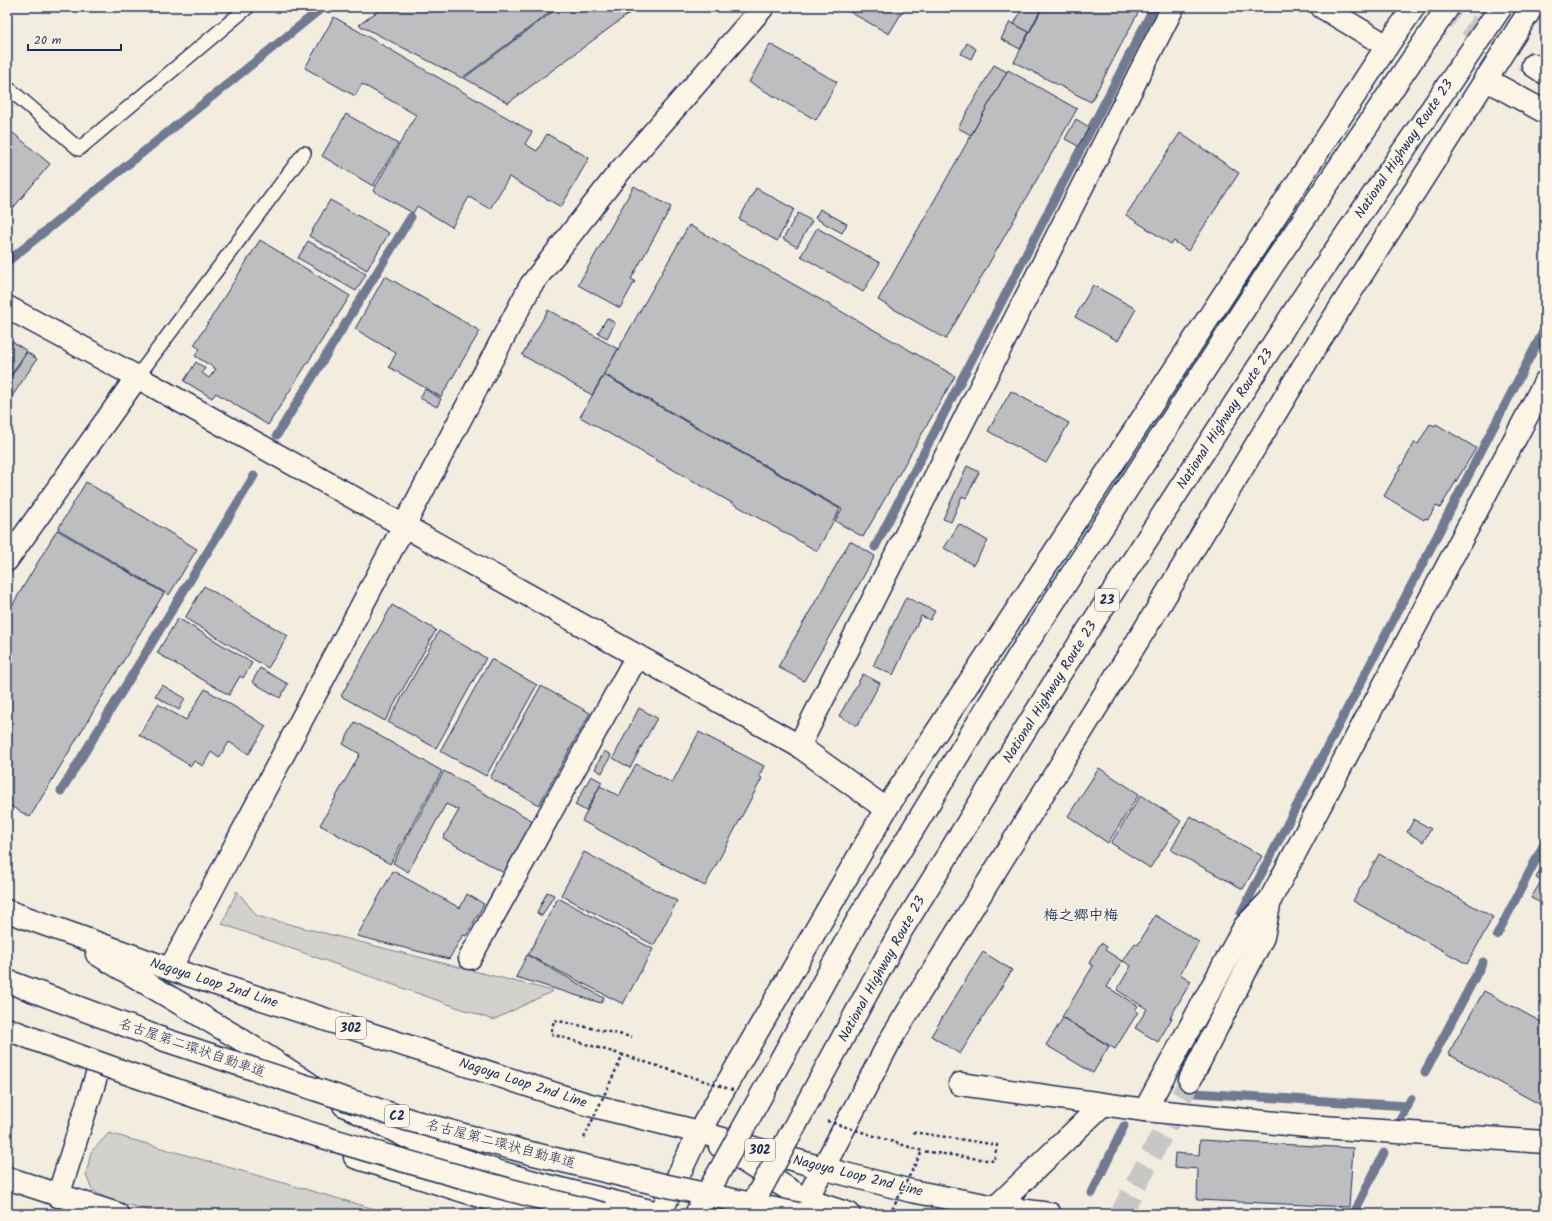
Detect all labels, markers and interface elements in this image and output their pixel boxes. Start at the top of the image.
scale bar [28,26,121,52]
text: 20 m [34,31,62,50]
street label: National Highway Route 23 [1349,75,1459,223]
street label: National Highway Route 23 [1171,344,1279,494]
road number: 23 [1095,589,1119,611]
street label: National Highway Route 23 [997,617,1103,767]
street label: National Highway Route 23 [833,892,931,1046]
district label: 梅之郷中梅 [1043,904,1119,928]
street label: Nagoya Loop 2nd Line [147,952,281,1014]
street label: 名古屋第二環状自動車道 [116,1013,268,1083]
road number: 302 [336,1017,366,1039]
street label: Nagoya Loop 2nd Line [456,1052,590,1114]
road number: C2 [385,1105,409,1127]
street label: 名古屋第二環状自動車道 [424,1113,578,1175]
road number: 302 [745,1139,775,1161]
street label: Nagoya Loop 2nd Line [791,1149,926,1203]

